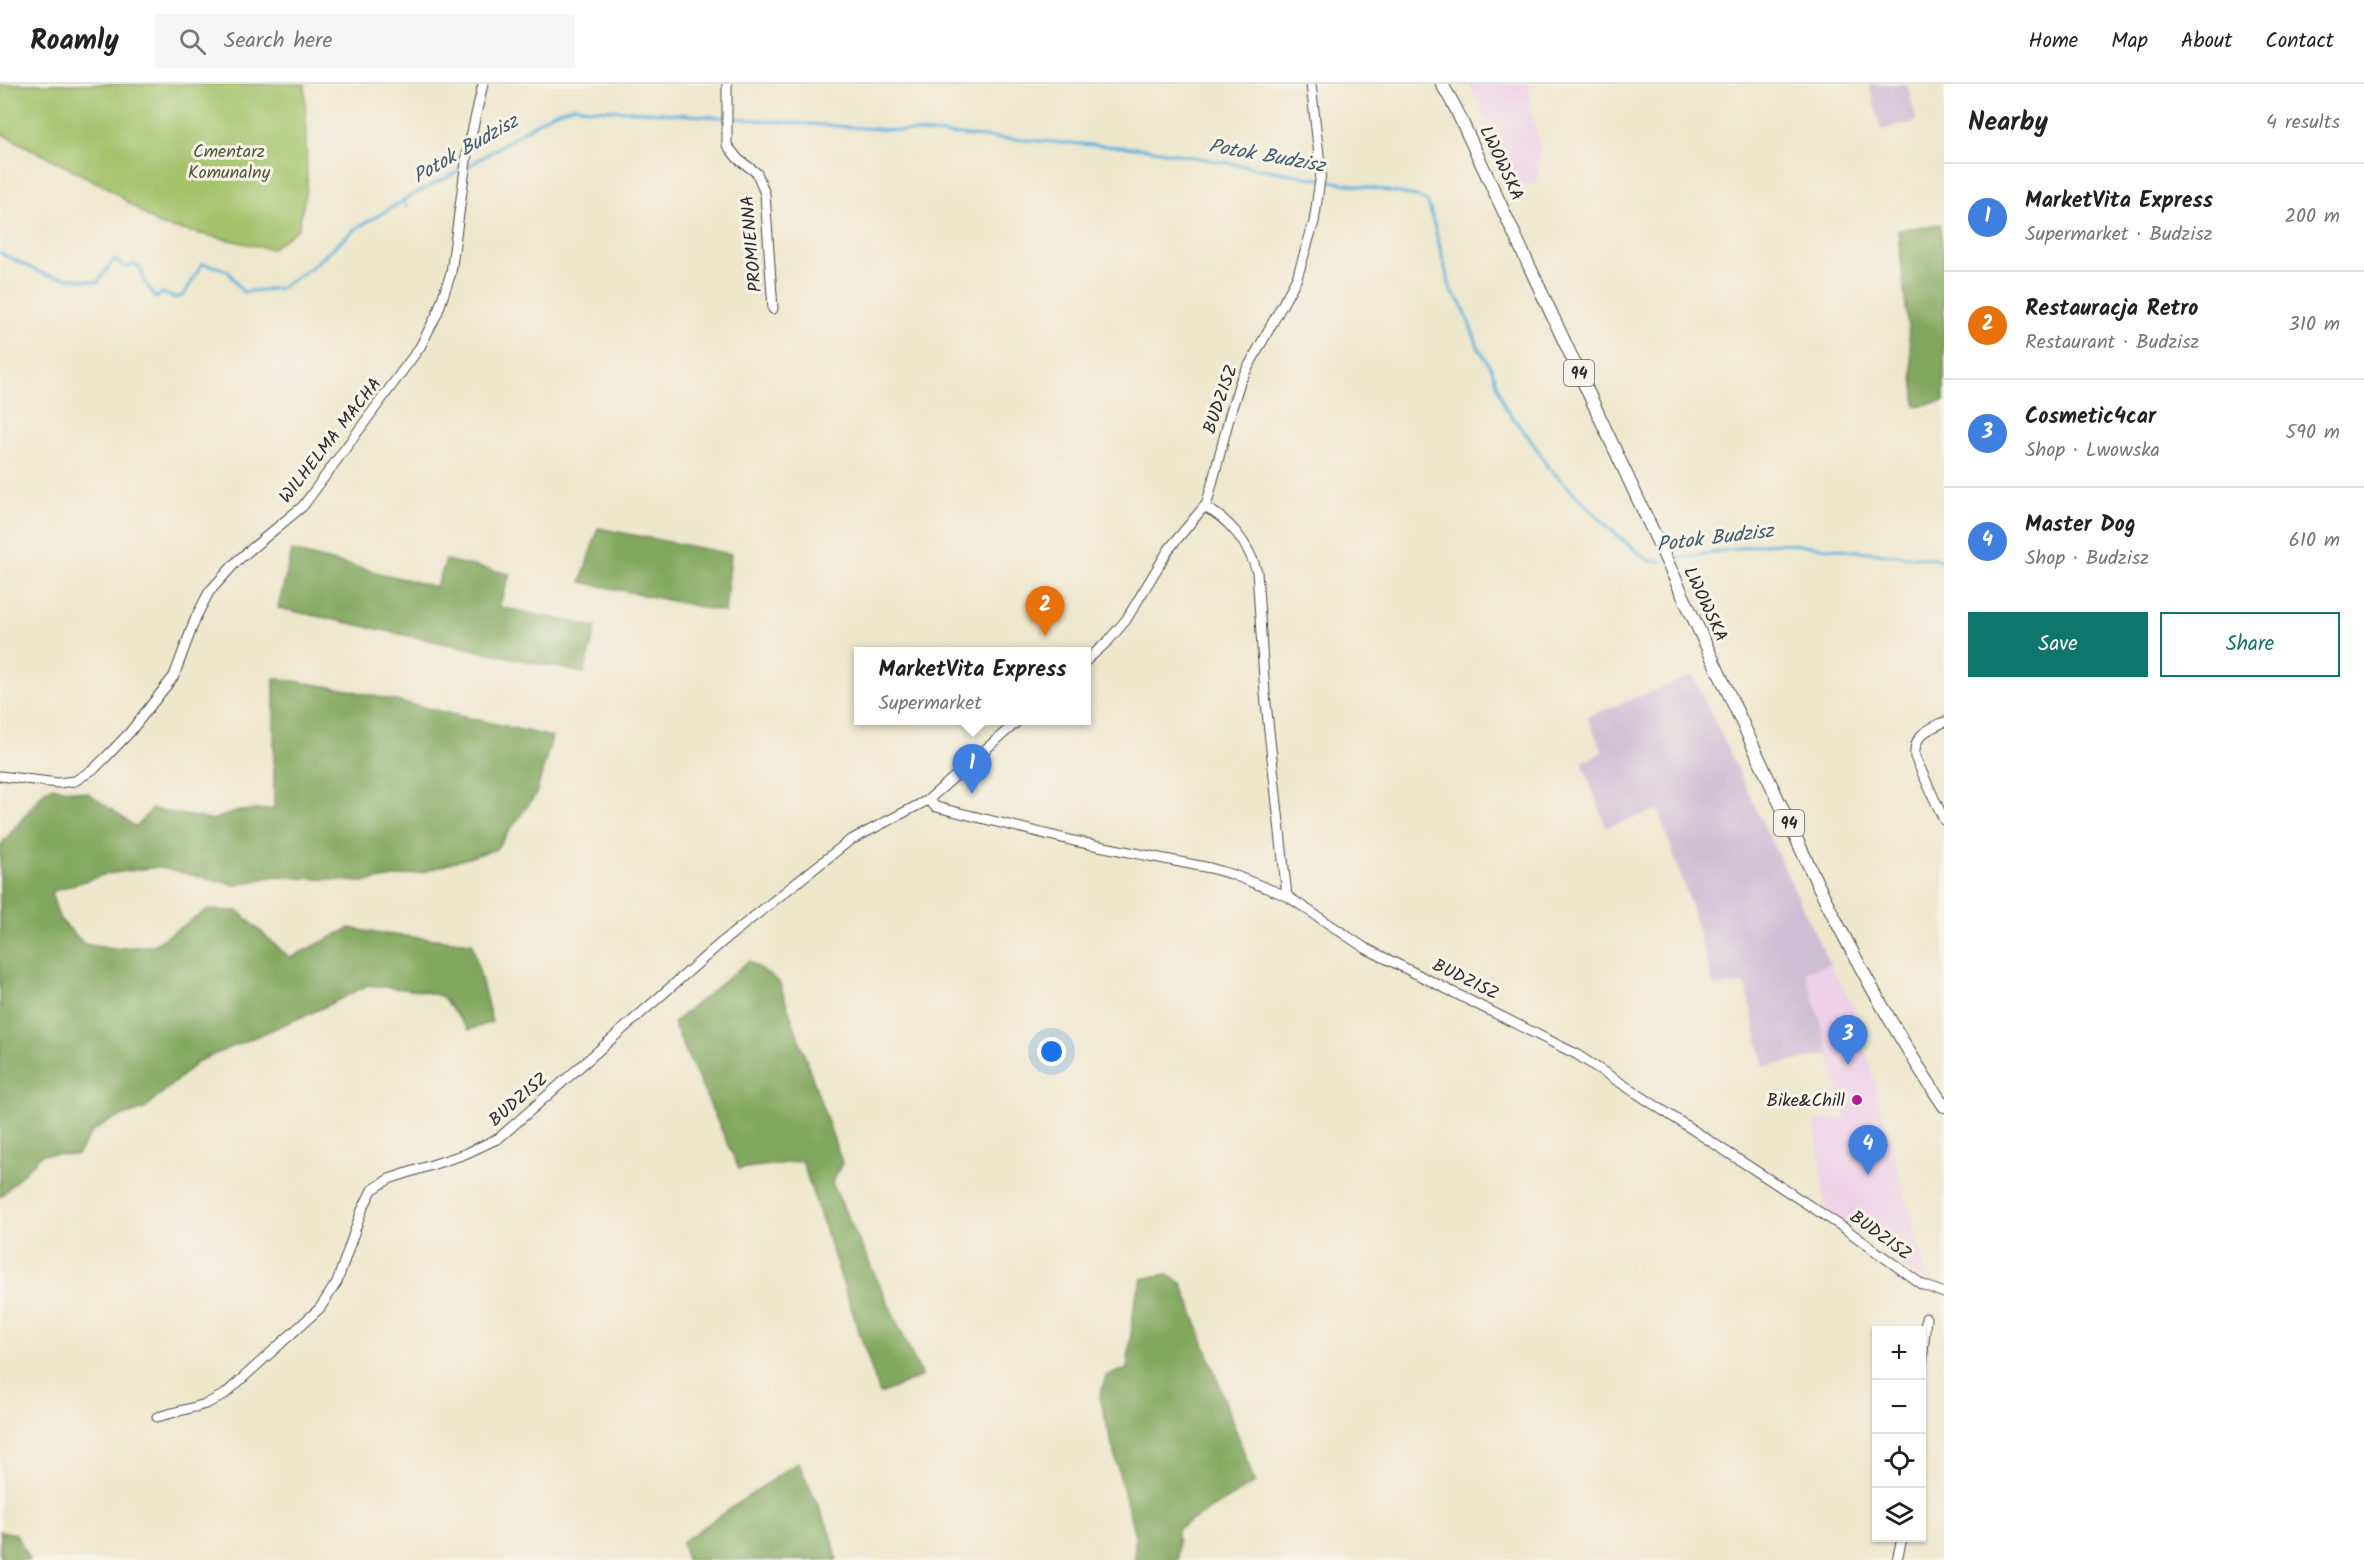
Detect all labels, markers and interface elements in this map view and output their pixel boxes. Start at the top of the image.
search box [155,14,575,68]
text: Roamly [30,19,119,64]
text: Search here [224,24,332,59]
icon: search [176,25,209,58]
text: Home [2029,25,2078,58]
text: Map [2111,25,2148,58]
text: About [2181,25,2232,58]
text: Contact [2265,25,2334,58]
text: Nearby [1968,102,2048,144]
water label: Potok Budzisz [407,105,527,193]
text: 4 results [2266,107,2340,139]
street label: LWOWSKA [1471,121,1531,206]
water label: Potok Budzisz [1206,131,1329,183]
park label: Cmentarz Komunalny [188,138,271,188]
text: MarketVita Express [2025,184,2213,219]
street label: PROMIENNA [734,194,771,293]
text: 1 [1984,201,1991,233]
text: 200 m [2284,201,2340,233]
text: Supermarket · Budzisz [2025,219,2212,251]
text: Restauracja Retro [2025,292,2198,327]
text: 2 [1982,309,1993,341]
text: 310 m [2288,309,2340,341]
text: Restaurant · Budzisz [2025,327,2199,359]
road number: 94 [1564,360,1594,386]
street label: BUDZISZ [1196,361,1247,438]
street label: WILHELMA MACHA [273,372,390,510]
text: Cosmetic4car [2025,400,2156,435]
text: 3 [1982,417,1993,449]
text: 590 m [2286,417,2340,449]
text: Shop · Lwowska [2025,435,2160,467]
text: Master Dog [2025,508,2135,543]
water label: Potok Budzisz [1655,516,1778,562]
text: 4 [1982,525,1993,557]
text: 610 m [2289,525,2340,557]
text: Shop · Budzisz [2025,543,2149,575]
street label: LWOWSKA [1675,562,1735,647]
pin: 2 [1026,586,1064,636]
button: Save [1968,612,2148,677]
button: Share [2160,612,2340,677]
popup [854,647,1091,725]
text: MarketVita Express [879,653,1067,688]
text: Supermarket [879,688,982,720]
pin: 1 [952,744,992,794]
road number: 94 [1774,810,1804,836]
street label: BUDZISZ [1427,952,1504,1009]
pin: 3 [1828,1016,1868,1065]
your location [1037,1037,1066,1066]
street label: BUDZISZ [483,1066,555,1134]
place label: Bike&Chill [1767,1087,1846,1116]
marker: Bike&Chill [1850,1093,1864,1107]
pin: 4 [1848,1126,1888,1175]
street label: BUDZISZ [1843,1204,1917,1269]
map controls [1872,1326,1926,1542]
button: + [1872,1326,1926,1380]
button: − [1872,1380,1926,1434]
button: locate [1872,1434,1926,1488]
button: layers [1872,1488,1926,1542]

